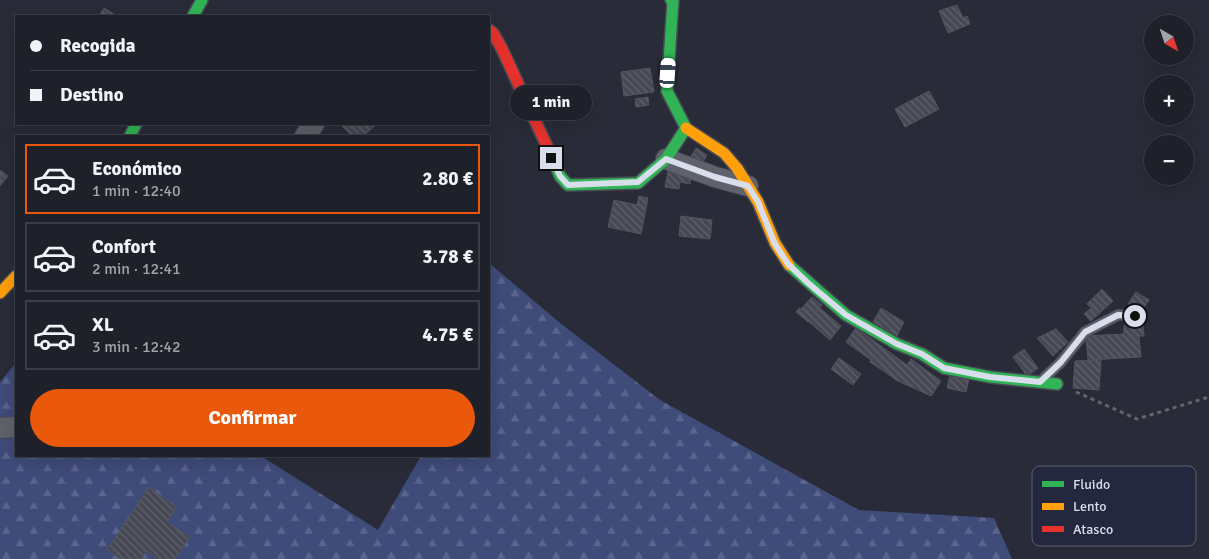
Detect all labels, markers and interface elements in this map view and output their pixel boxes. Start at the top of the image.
north arrow [1144,15,1194,65]
map controls [1144,15,1194,185]
text: Recogida [60,34,135,58]
car [659,58,676,88]
button: + [1144,75,1194,125]
text: Destino [60,83,124,107]
callout: 1 min [510,86,592,120]
text: 1 min [532,92,570,112]
button: − [1144,135,1194,185]
route end [540,147,562,169]
icon: car [32,157,77,202]
text: Económico [92,157,182,181]
text: 2.80 € [422,167,473,191]
text: 1 min · 12:40 [92,181,181,201]
icon: car [32,235,77,280]
text: Confort [92,235,156,259]
text: 3.78 € [422,245,473,269]
text: 2 min · 12:41 [92,259,181,279]
route start [1124,305,1146,327]
icon: car [32,313,77,358]
text: XL [92,313,114,337]
text: 4.75 € [422,323,473,347]
text: 3 min · 12:42 [92,337,181,357]
button: Confirmar [30,389,475,447]
legend [1032,466,1196,546]
text: Fluido [1073,476,1110,493]
text: Lento [1073,498,1107,515]
text: Atasco [1073,521,1113,538]

